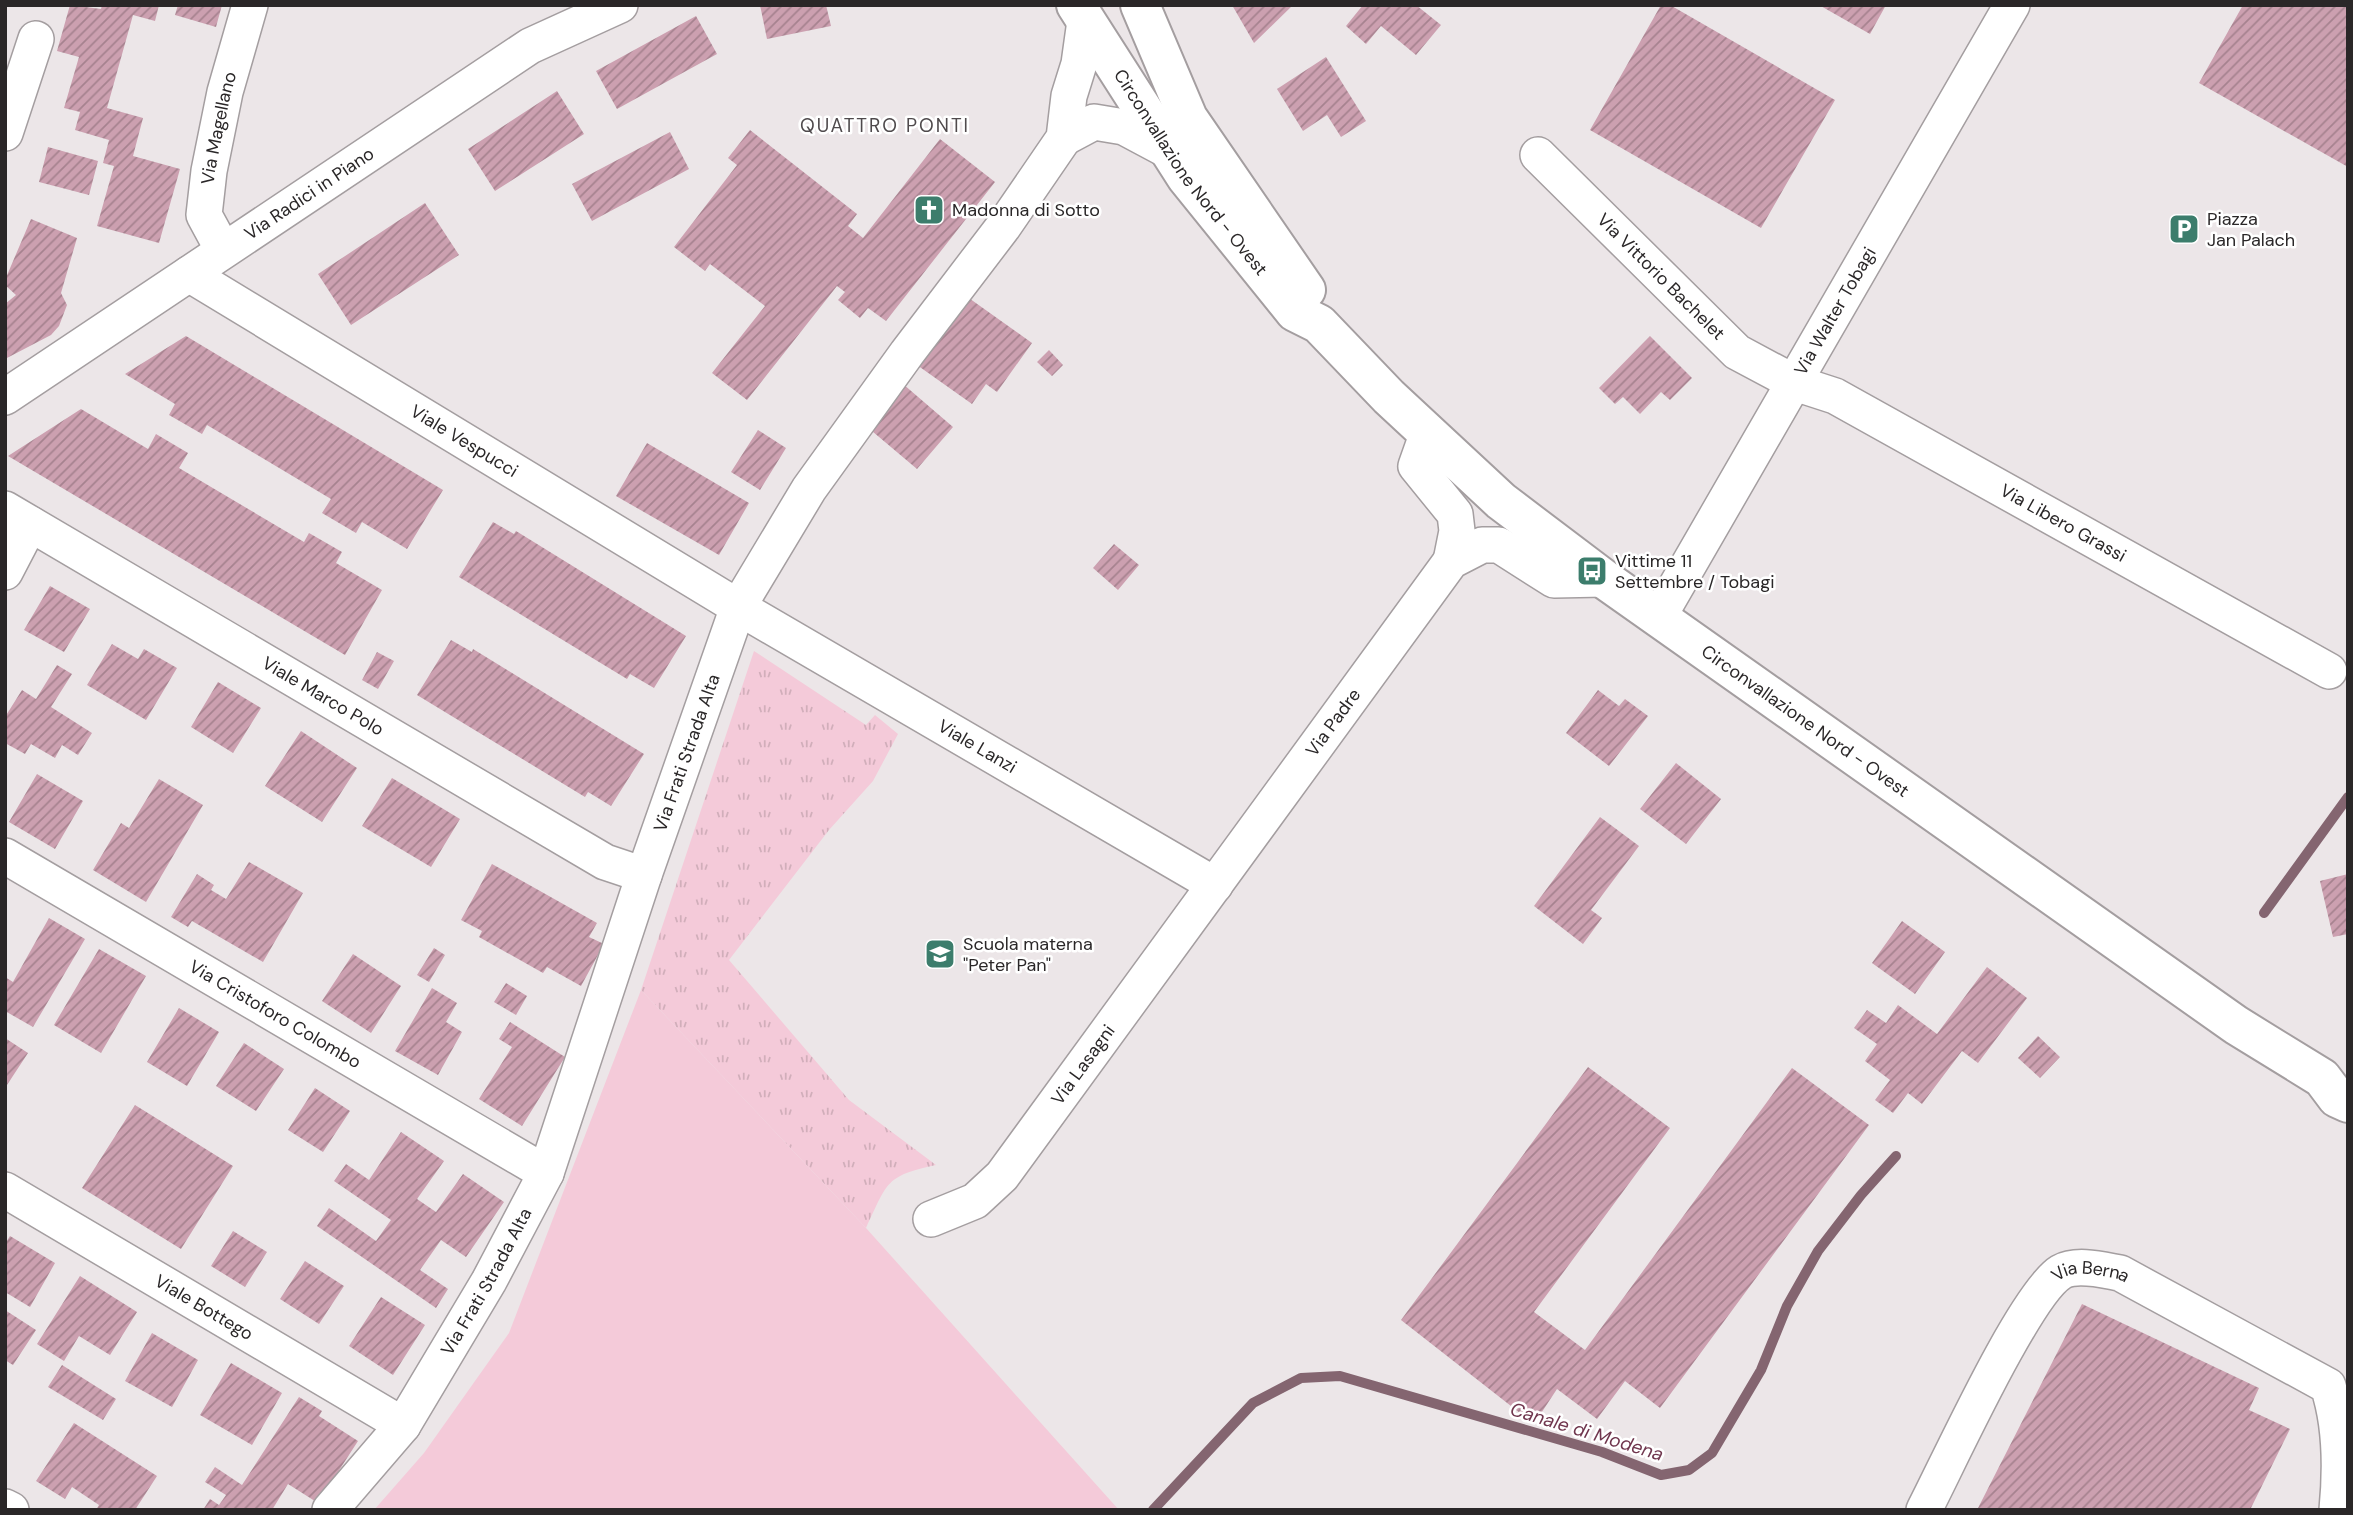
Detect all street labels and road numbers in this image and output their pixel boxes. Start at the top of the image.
street label: Circonvallazione Nord - Ovest [1108,65,1273,281]
street label: Via Magellano [196,69,242,186]
street label: Via Radici in Piano [240,142,379,246]
street label: Via Vittorio Bachelet [1592,208,1730,345]
street label: Via Walter Tobagi [1789,243,1882,380]
street label: Viale Vespucci [406,399,523,483]
street label: Via Libero Grassi [1996,478,2130,568]
street label: Circonvallazione Nord - Ovest [1697,639,1914,803]
street label: Viale Marco Polo [258,651,388,741]
street label: Via Frati Strada Alta [648,671,726,835]
street label: Via Padre [1300,684,1366,761]
street label: Viale Lanzi [933,714,1021,779]
street label: Via Cristoforo Colombo [185,954,365,1074]
street label: Via Lasagni [1046,1020,1121,1110]
street label: Via Frati Strada Alta [435,1204,537,1360]
street label: Via Berna [2046,1255,2134,1288]
street label: Viale Bottego [150,1269,258,1346]

